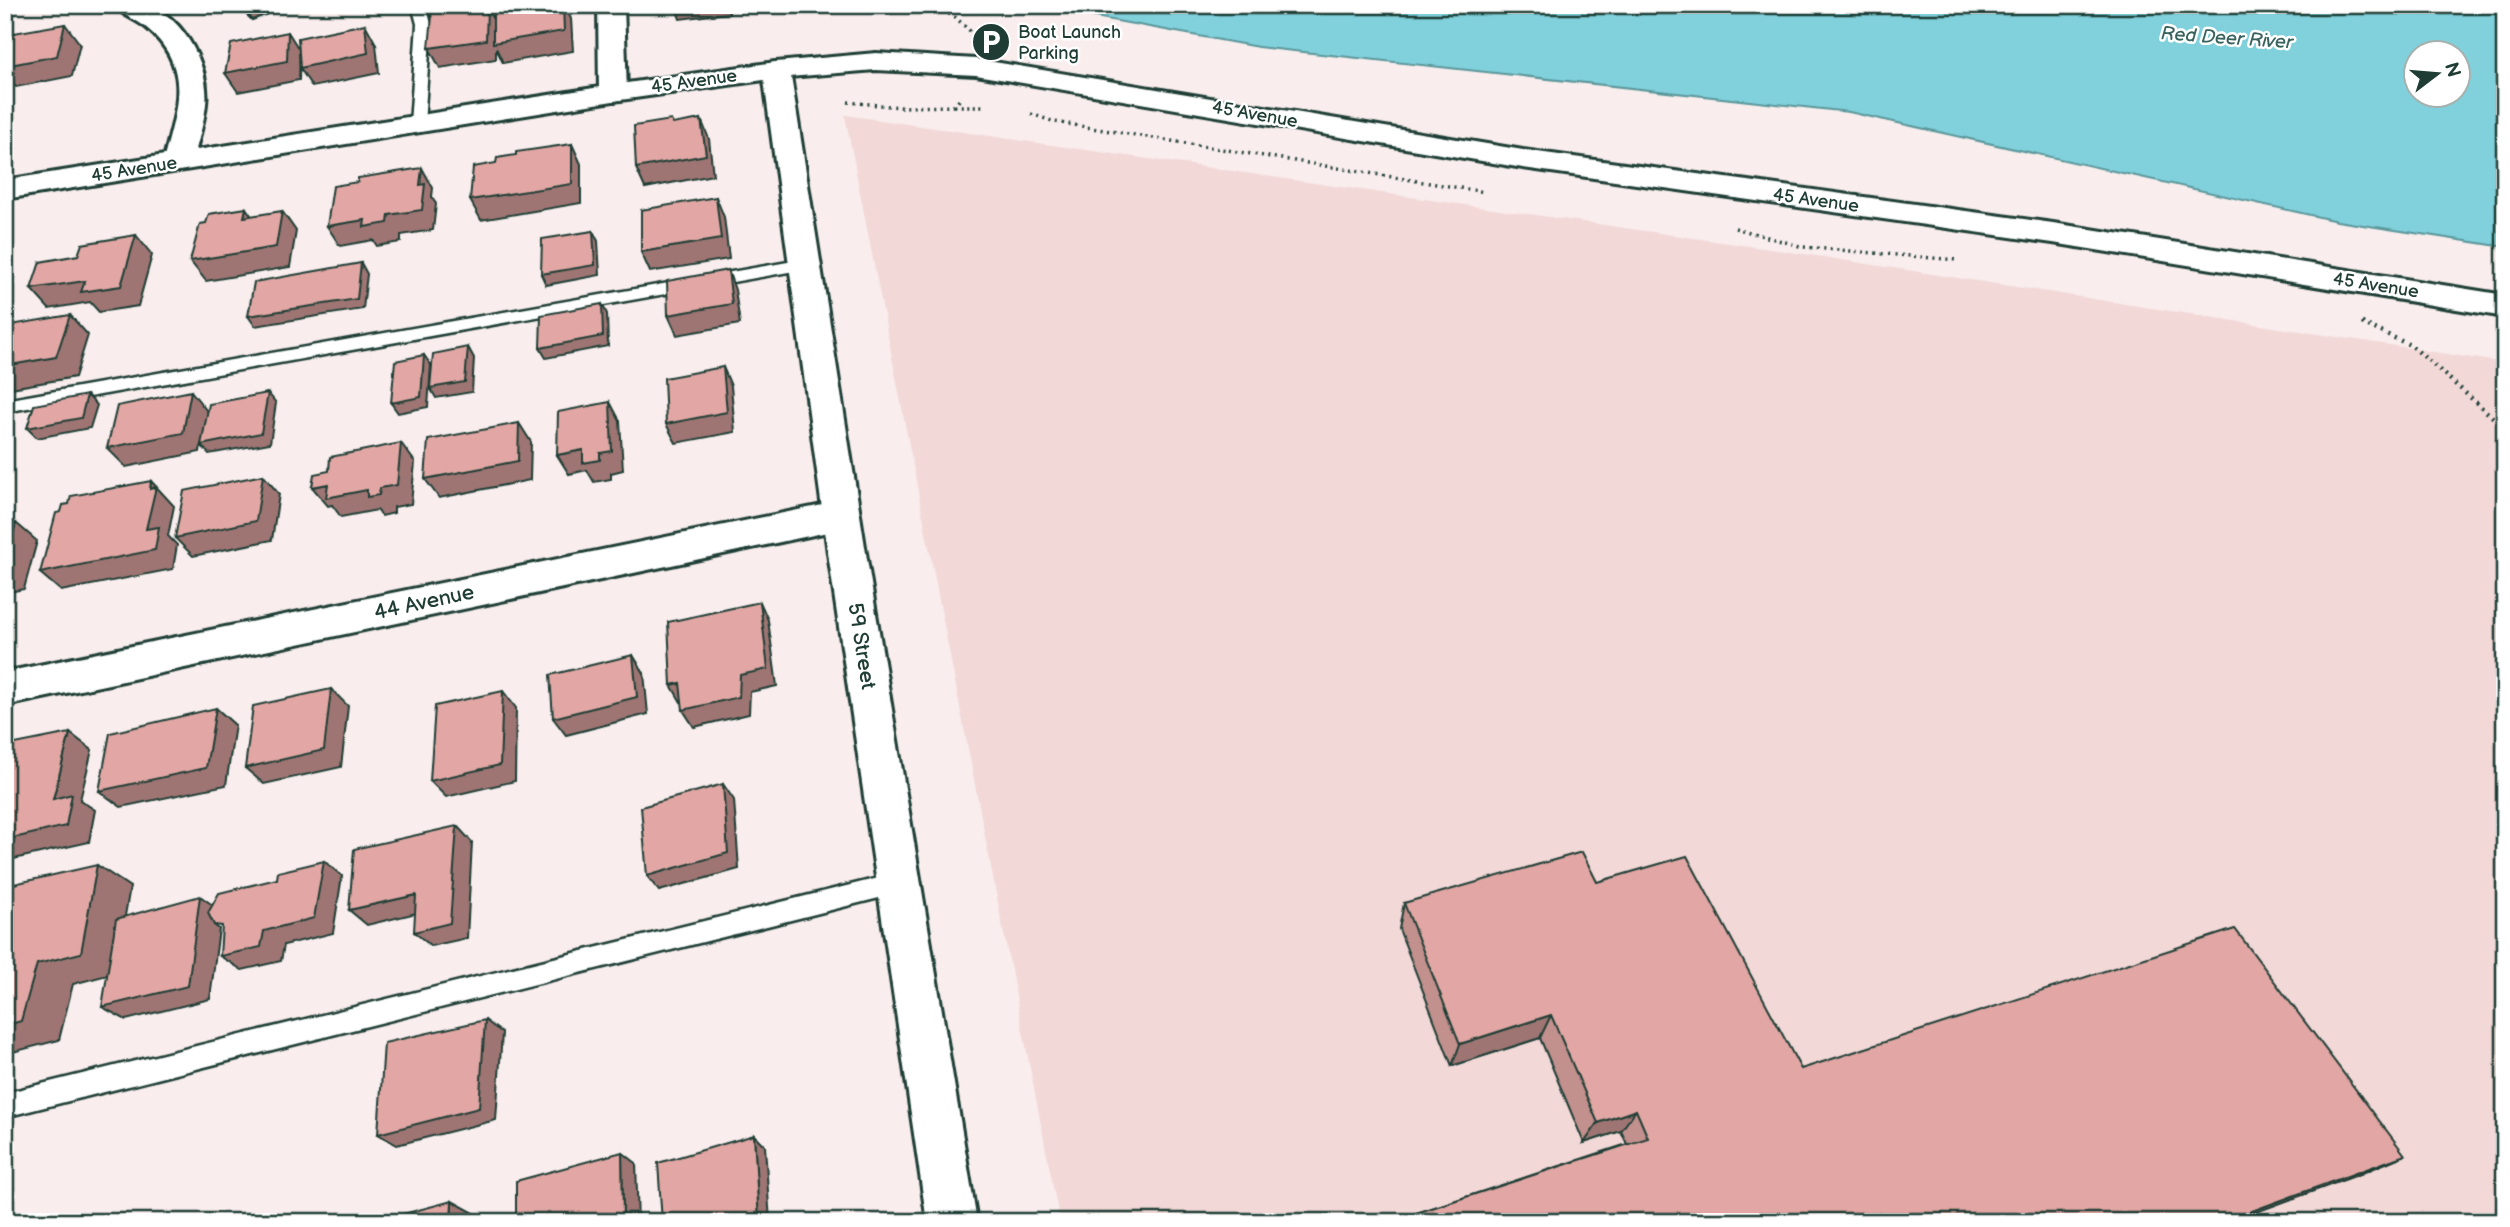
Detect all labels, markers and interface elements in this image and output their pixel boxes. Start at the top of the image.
parking icon: Boat Launch Parking [970,21,1012,63]
place label: Boat Launch Parking [1018,22,1121,64]
water label: Red Deer River [2160,22,2295,55]
north arrow [2402,38,2472,108]
text: N [2439,60,2465,80]
street label: 45 Avenue [650,65,739,98]
street label: 45 Avenue [1210,97,1300,132]
street label: 45 Avenue [90,152,179,187]
street label: 45 Avenue [1772,184,1861,217]
street label: 45 Avenue [2332,268,2421,303]
street label: 44 Avenue [372,580,476,625]
street label: 59 Street [842,601,881,692]

